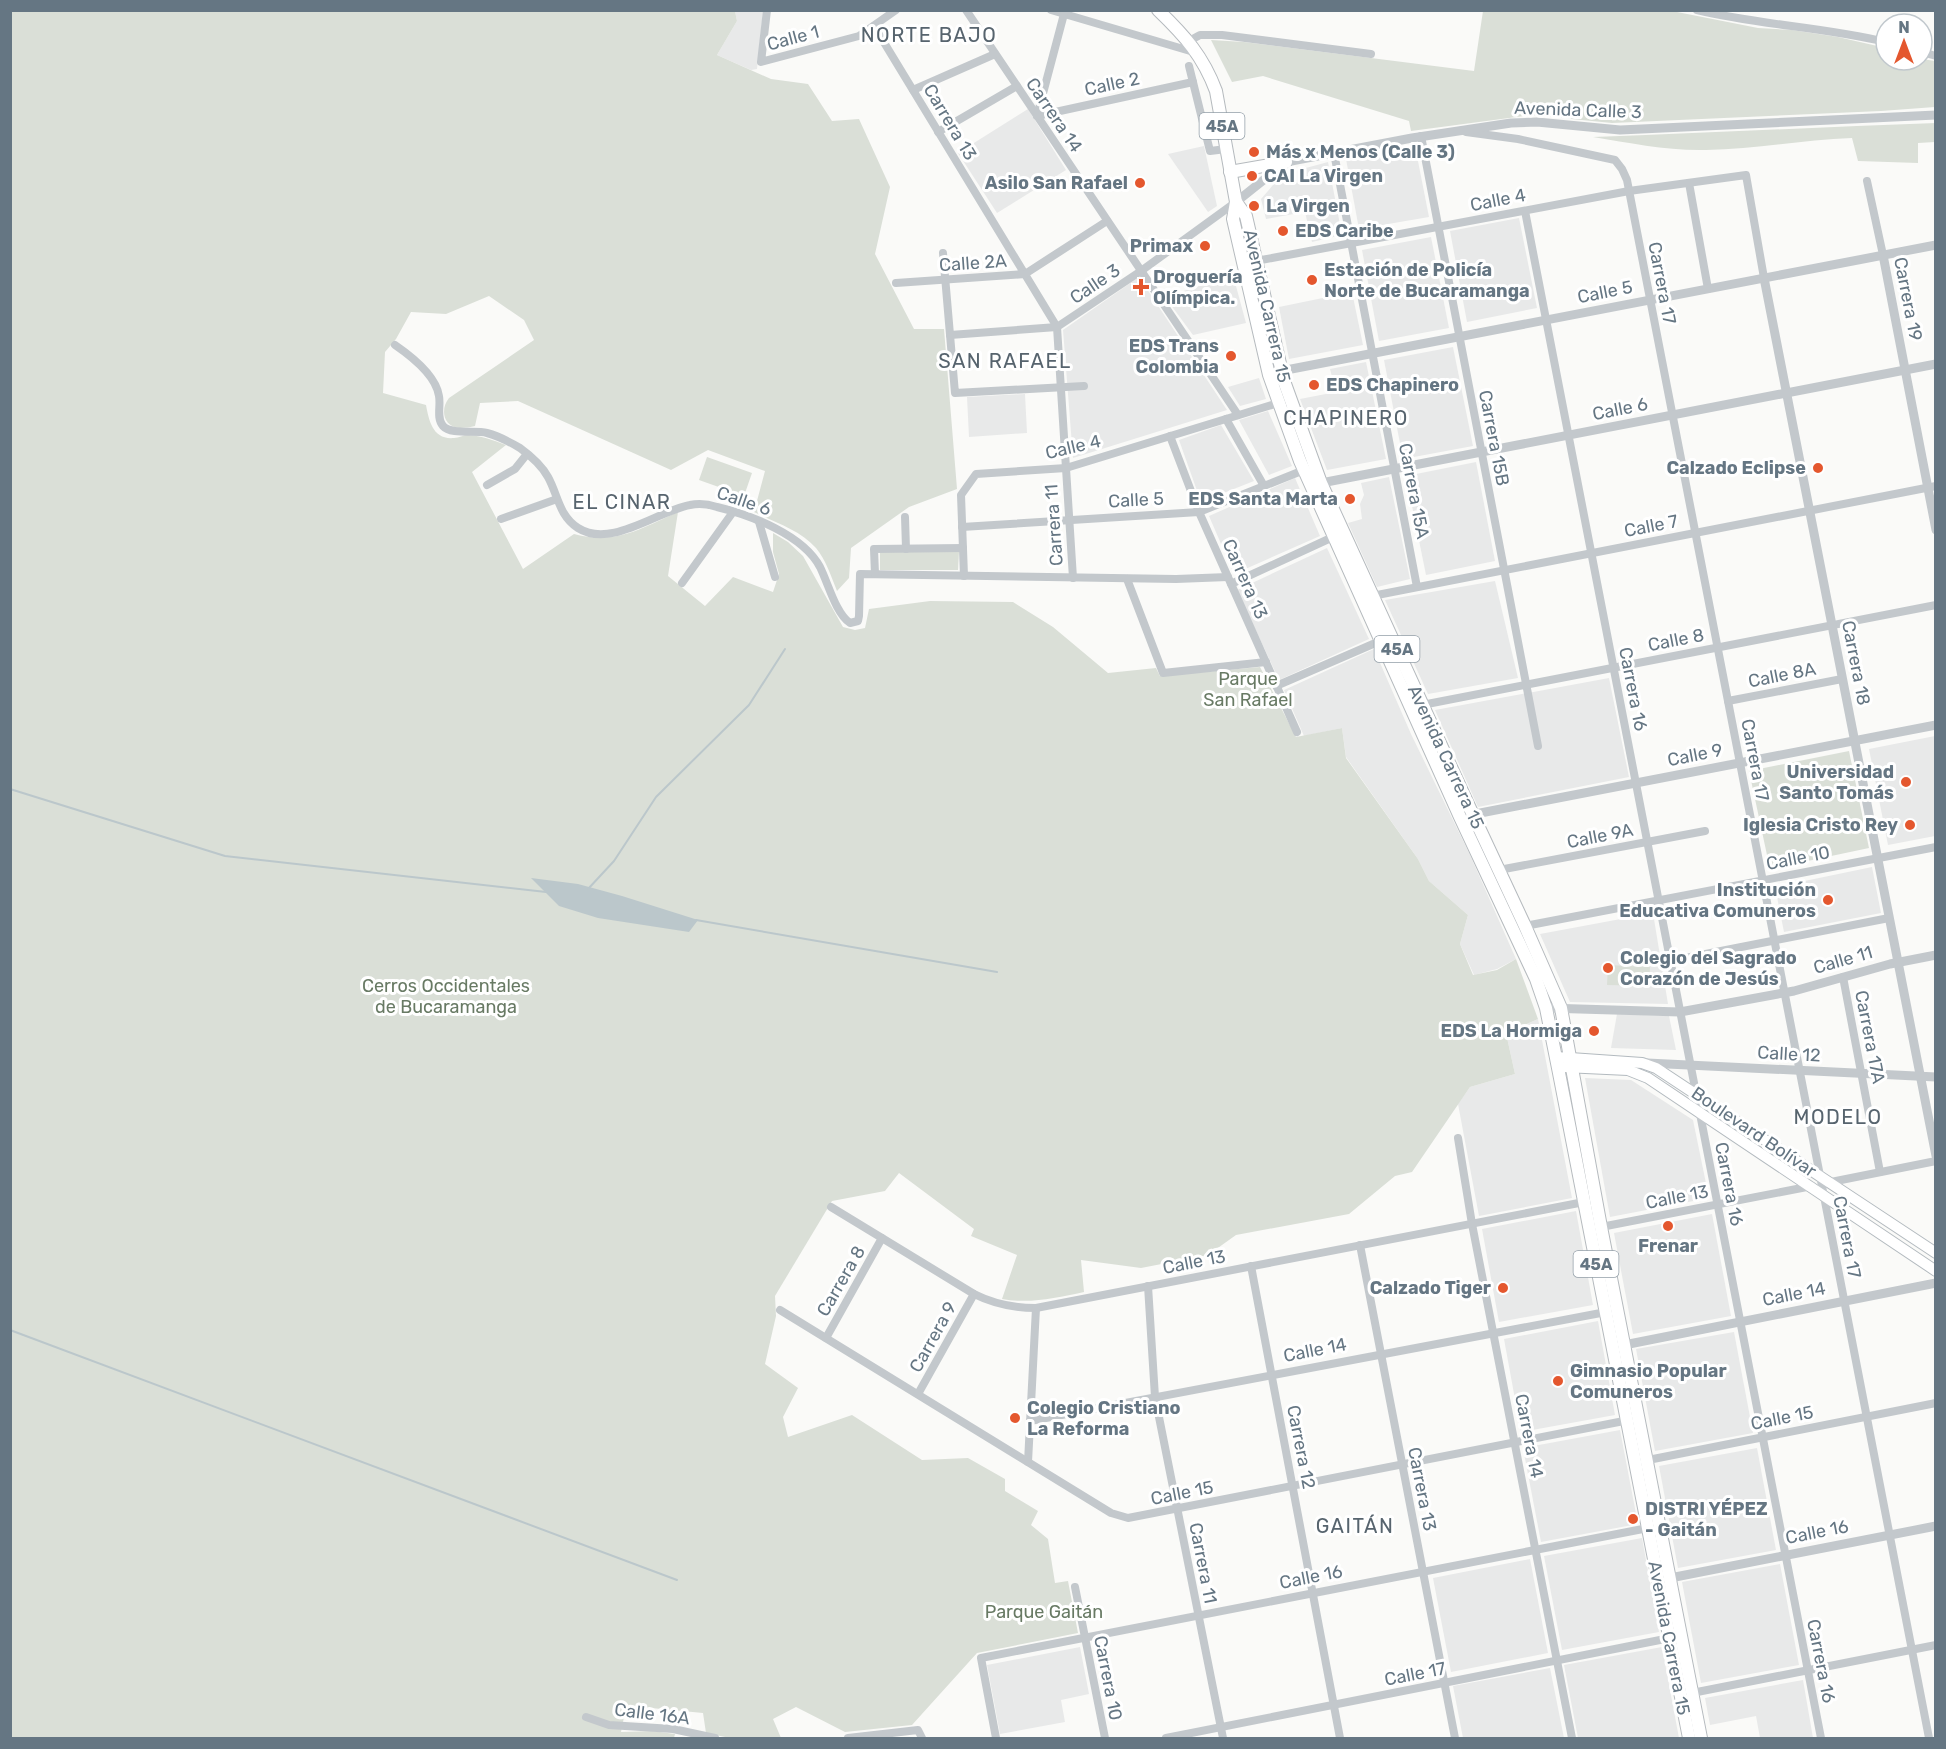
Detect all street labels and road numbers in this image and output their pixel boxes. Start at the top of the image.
street label: Calle 1 [765,21,821,55]
street label: Calle 2 [1082,67,1142,101]
street label: Carrera 14 [1021,73,1087,157]
street label: Carrera 13 [919,80,981,164]
street label: Avenida Calle 3 [1514,97,1642,123]
road number: 45A [1200,113,1244,139]
street label: Calle 4 [1468,184,1528,216]
street label: Avenida Carrera 15 [1239,227,1295,385]
street label: Carrera 17 [1643,240,1681,326]
street label: Calle 2A [938,250,1008,276]
street label: Carrera 19 [1889,255,1927,343]
street label: Calle 3 [1066,259,1124,309]
street label: Calle 5 [1575,276,1635,308]
street label: Carrera 15B [1474,388,1514,488]
street label: Calle 6 [1590,393,1650,425]
street label: Calle 4 [1043,430,1103,464]
street label: Carrera 15A [1394,441,1434,541]
street label: Calle 6 [714,481,774,521]
street label: Carrera 11 [1040,483,1068,567]
street label: Calle 5 [1108,488,1164,512]
street label: Calle 7 [1622,510,1680,542]
street label: Carrera 13 [1218,536,1272,622]
street label: Carrera 18 [1837,619,1875,707]
street label: Calle 8 [1646,624,1706,656]
road number: 45A [1374,636,1420,662]
street label: Carrera 16 [1614,645,1652,733]
street label: Calle 8A [1746,658,1818,692]
street label: Avenida Carrera 15 [1403,681,1489,833]
street label: Carrera 17 [1736,717,1774,803]
street label: Calle 9 [1665,739,1725,771]
street label: Calle 9A [1565,819,1635,853]
street label: Calle 10 [1764,841,1832,875]
street label: Calle 11 [1811,941,1875,979]
street label: Carrera 17A [1850,988,1890,1086]
street label: Calle 12 [1757,1041,1821,1067]
street label: Boulevard Bolívar [1687,1082,1821,1182]
street label: Carrera 16 [1710,1140,1748,1228]
street label: Calle 13 [1644,1180,1710,1214]
street label: Carrera 17 [1828,1194,1866,1280]
street label: Carrera 8 [812,1242,870,1320]
street label: Calle 13 [1161,1245,1227,1279]
road number: 45A [1574,1251,1618,1277]
street label: Calle 14 [1760,1277,1828,1311]
street label: Carrera 9 [905,1298,961,1376]
street label: Calle 14 [1281,1333,1349,1367]
street label: Carrera 14 [1510,1392,1548,1480]
street label: Calle 15 [1749,1401,1815,1435]
street label: Carrera 12 [1282,1403,1320,1491]
street label: Carrera 13 [1403,1445,1441,1533]
street label: Calle 15 [1149,1476,1215,1510]
street label: Calle 16 [1784,1515,1851,1549]
street label: Carrera 11 [1184,1521,1222,1605]
street label: Avenida Carrera 15 [1643,1559,1695,1717]
street label: Calle 16 [1278,1560,1345,1594]
street label: Carrera 16 [1802,1617,1840,1705]
street label: Carrera 10 [1089,1634,1127,1722]
street label: Calle 17 [1382,1657,1448,1691]
street label: Calle 16A [613,1698,691,1730]

